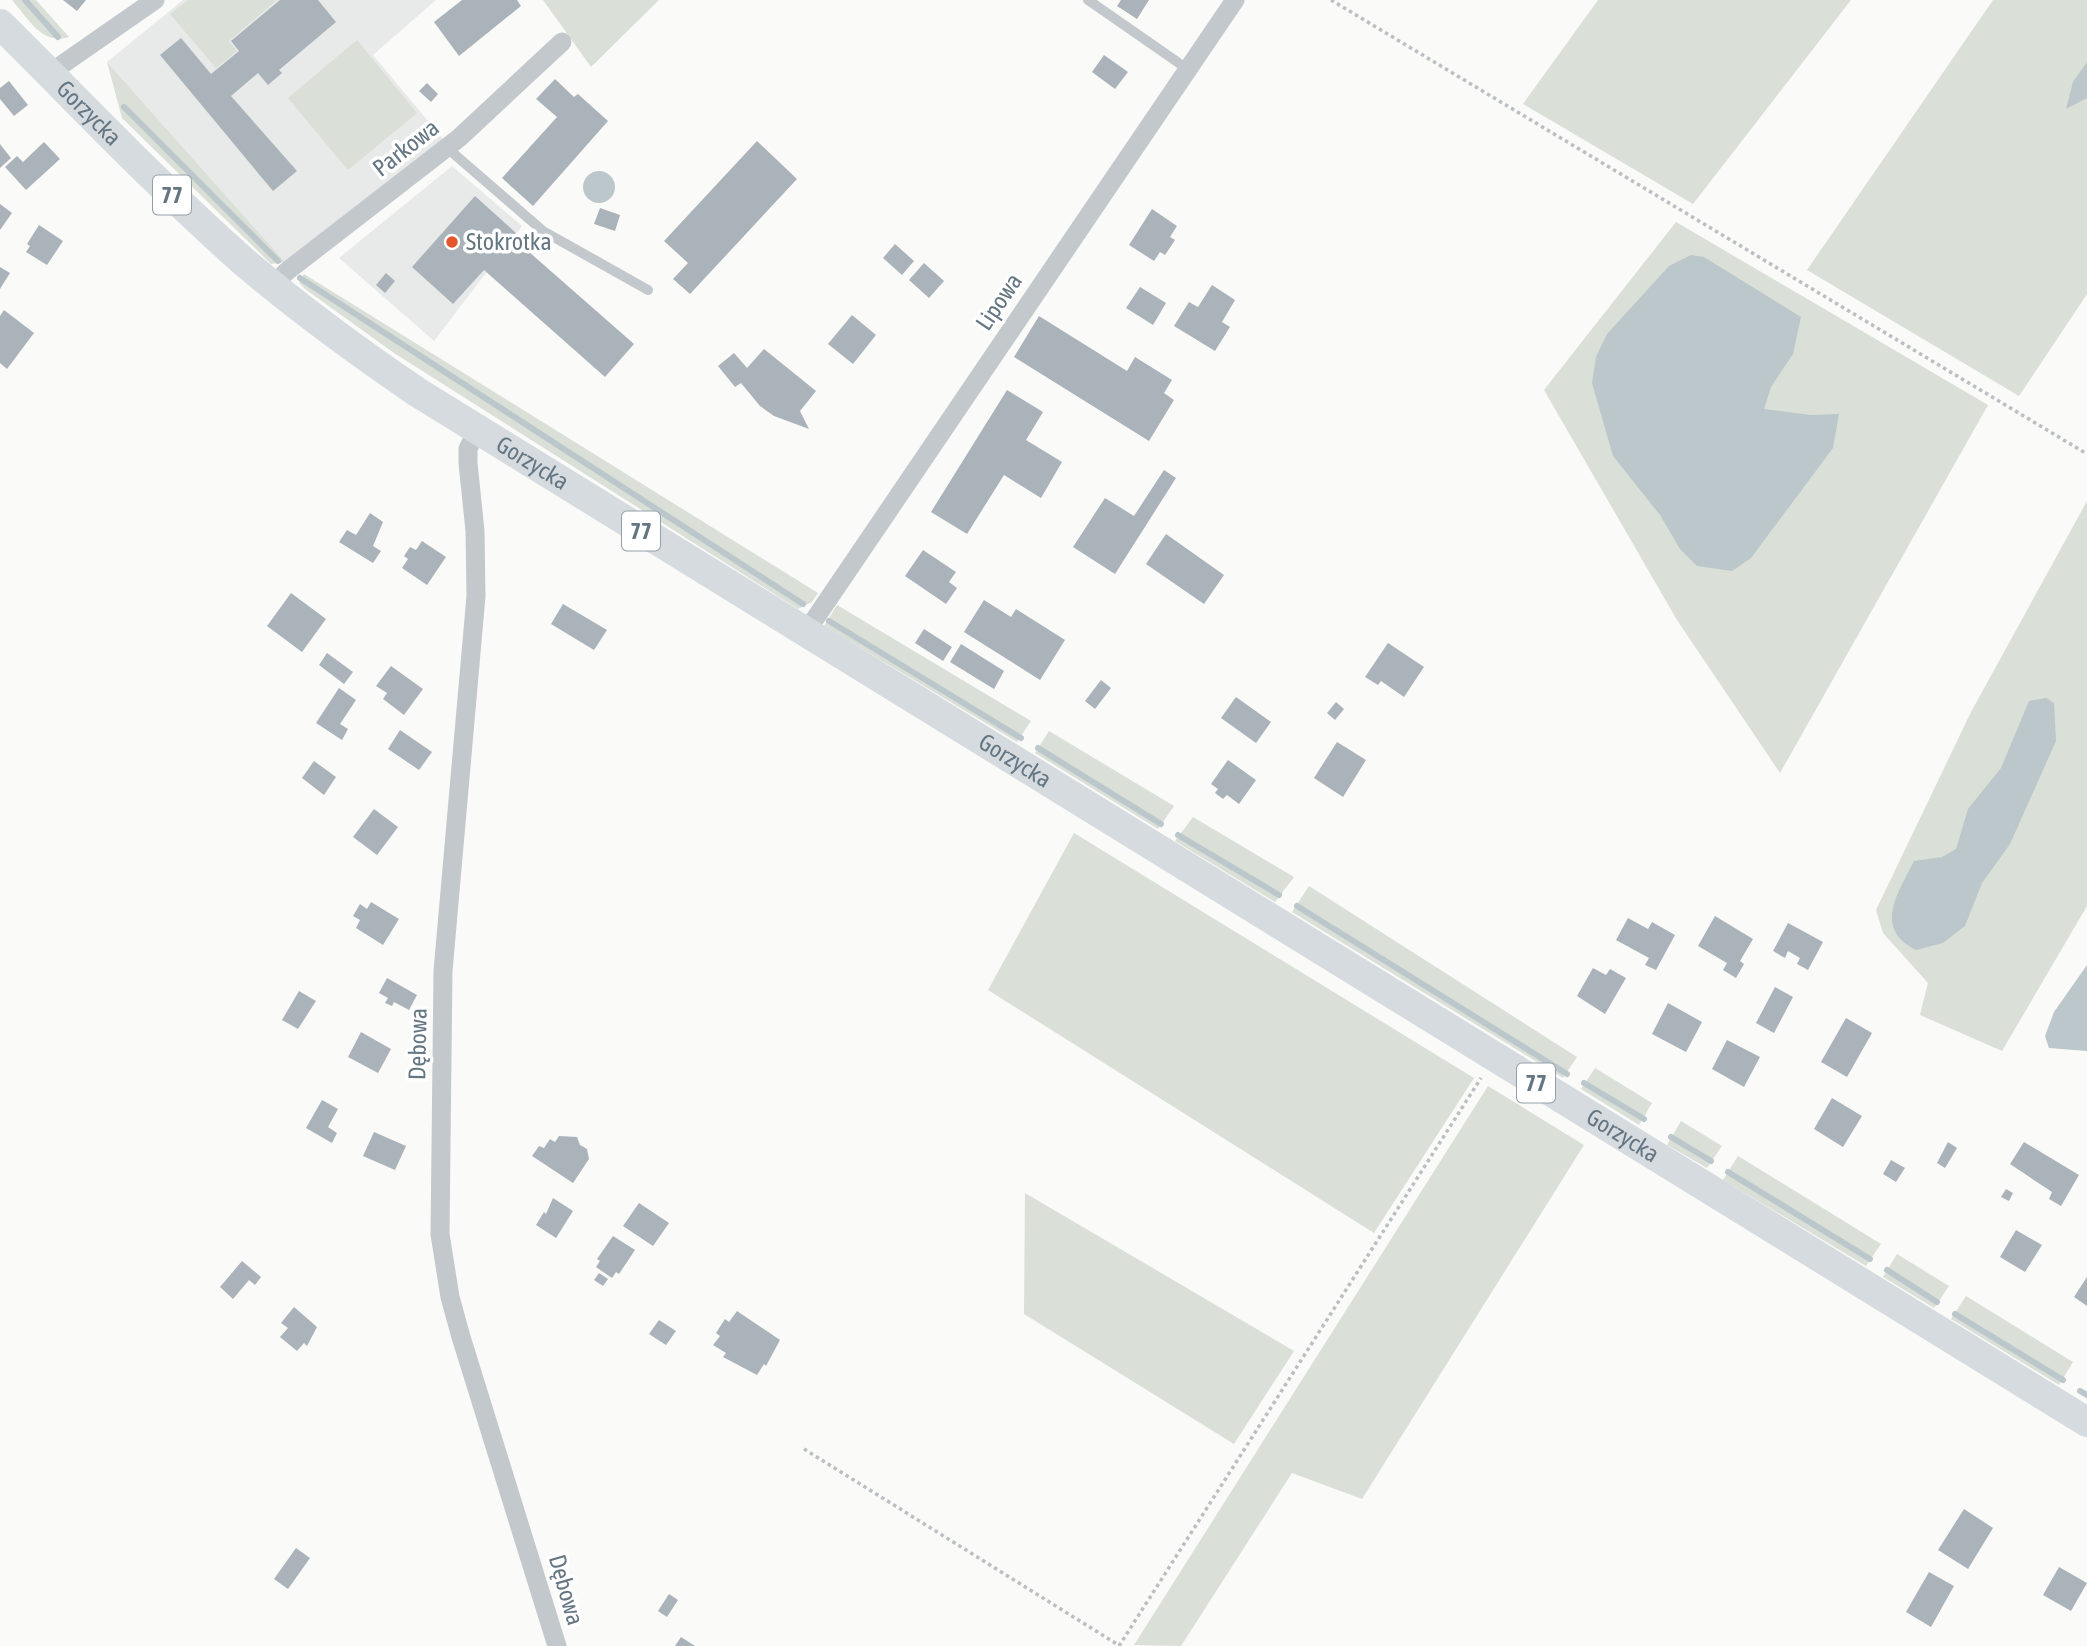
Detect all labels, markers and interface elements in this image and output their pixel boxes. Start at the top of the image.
street label: Gorzycka [51,75,127,151]
street label: Parkowa [367,114,444,182]
road number: 77 [153,176,191,214]
place label: Stokrotka [466,228,552,255]
marker: Stokrotka [444,234,460,250]
street label: Lipowa [970,268,1027,335]
street label: Gorzycka [492,430,574,495]
road number: 77 [622,512,660,551]
street label: Gorzycka [974,728,1056,793]
street label: Dębowa [403,1008,432,1080]
road number: 77 [1517,1064,1555,1102]
street label: Gorzycka [1582,1103,1664,1168]
street label: Dębowa [544,1552,589,1628]

